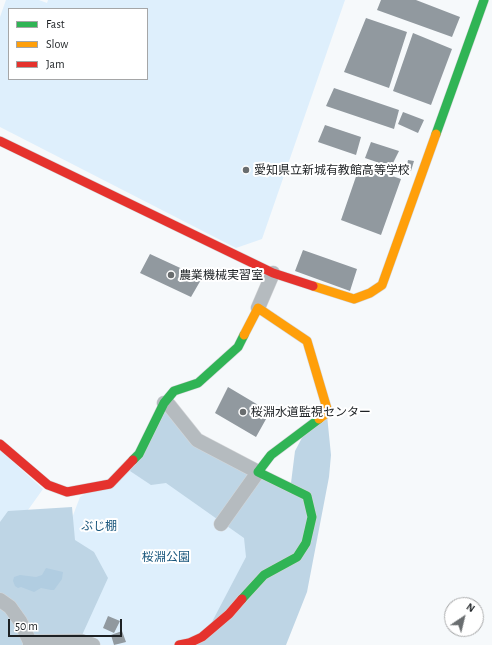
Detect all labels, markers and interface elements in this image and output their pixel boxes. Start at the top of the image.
legend [8,8,148,80]
text: Fast [46,18,65,30]
text: Slow [46,38,68,50]
text: Jam [46,58,65,70]
place label: 愛知県立新城有教館高等学校 [254,163,410,177]
marker: 愛知県立新城有教館高等学校 [241,165,251,175]
place label: 農業機械実習室 [179,268,263,282]
marker: 農業機械実習室 [166,270,176,280]
place label: 桜淵水道監視センター [251,405,371,419]
marker: 桜淵水道監視センター [238,407,248,417]
park label: ぶじ棚 [81,519,117,533]
park label: 桜淵公園 [142,550,190,564]
north arrow [444,597,484,637]
text: N [464,601,477,614]
scale bar [10,611,124,637]
text: 50 m [15,620,38,632]

